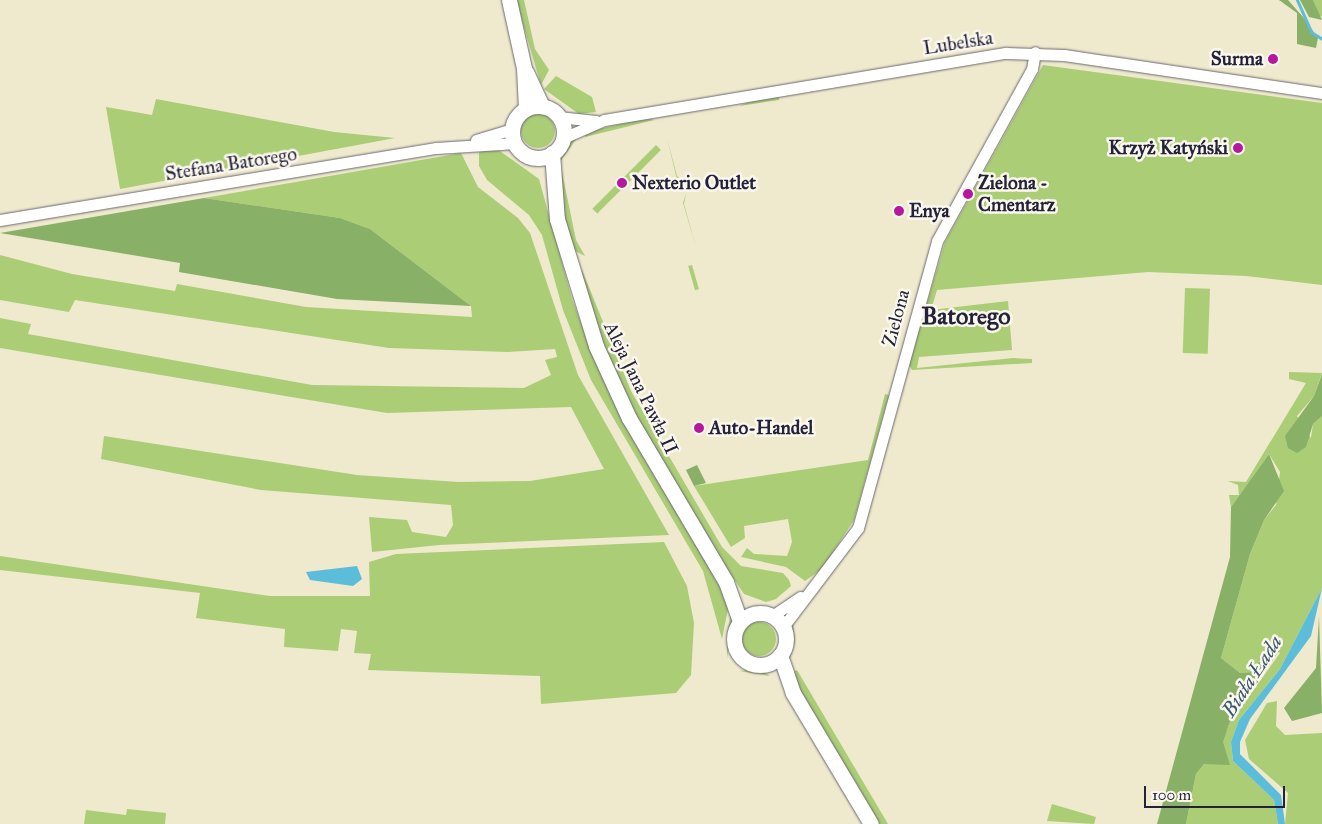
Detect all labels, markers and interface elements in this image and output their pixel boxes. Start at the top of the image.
street label: Lubelska [922,26,994,60]
place label: Surma [1211,48,1263,70]
marker: Surma [1267,53,1279,65]
place label: Krzyż Katyński [1109,137,1228,159]
street label: Stefana Batorego [164,142,298,186]
marker: Krzyż Katyński [1232,142,1244,154]
place label: Nexterio Outlet [632,172,756,194]
place label: Zielona - Cmentarz [978,172,1056,216]
marker: Nexterio Outlet [616,177,628,189]
marker: Zielona - Cmentarz [962,188,974,200]
place label: Enya [909,200,949,222]
marker: Enya [893,205,905,217]
street label: Zielona [877,287,915,349]
district label: Batorego [921,303,1011,331]
street label: Aleja Jana Pawła II [599,318,683,458]
place label: Auto-Handel [709,417,813,439]
marker: Auto-Handel [693,422,705,434]
water label: Biała Łada [1217,631,1287,721]
scale bar [1147,776,1288,808]
text: 100 m [1152,786,1191,804]

